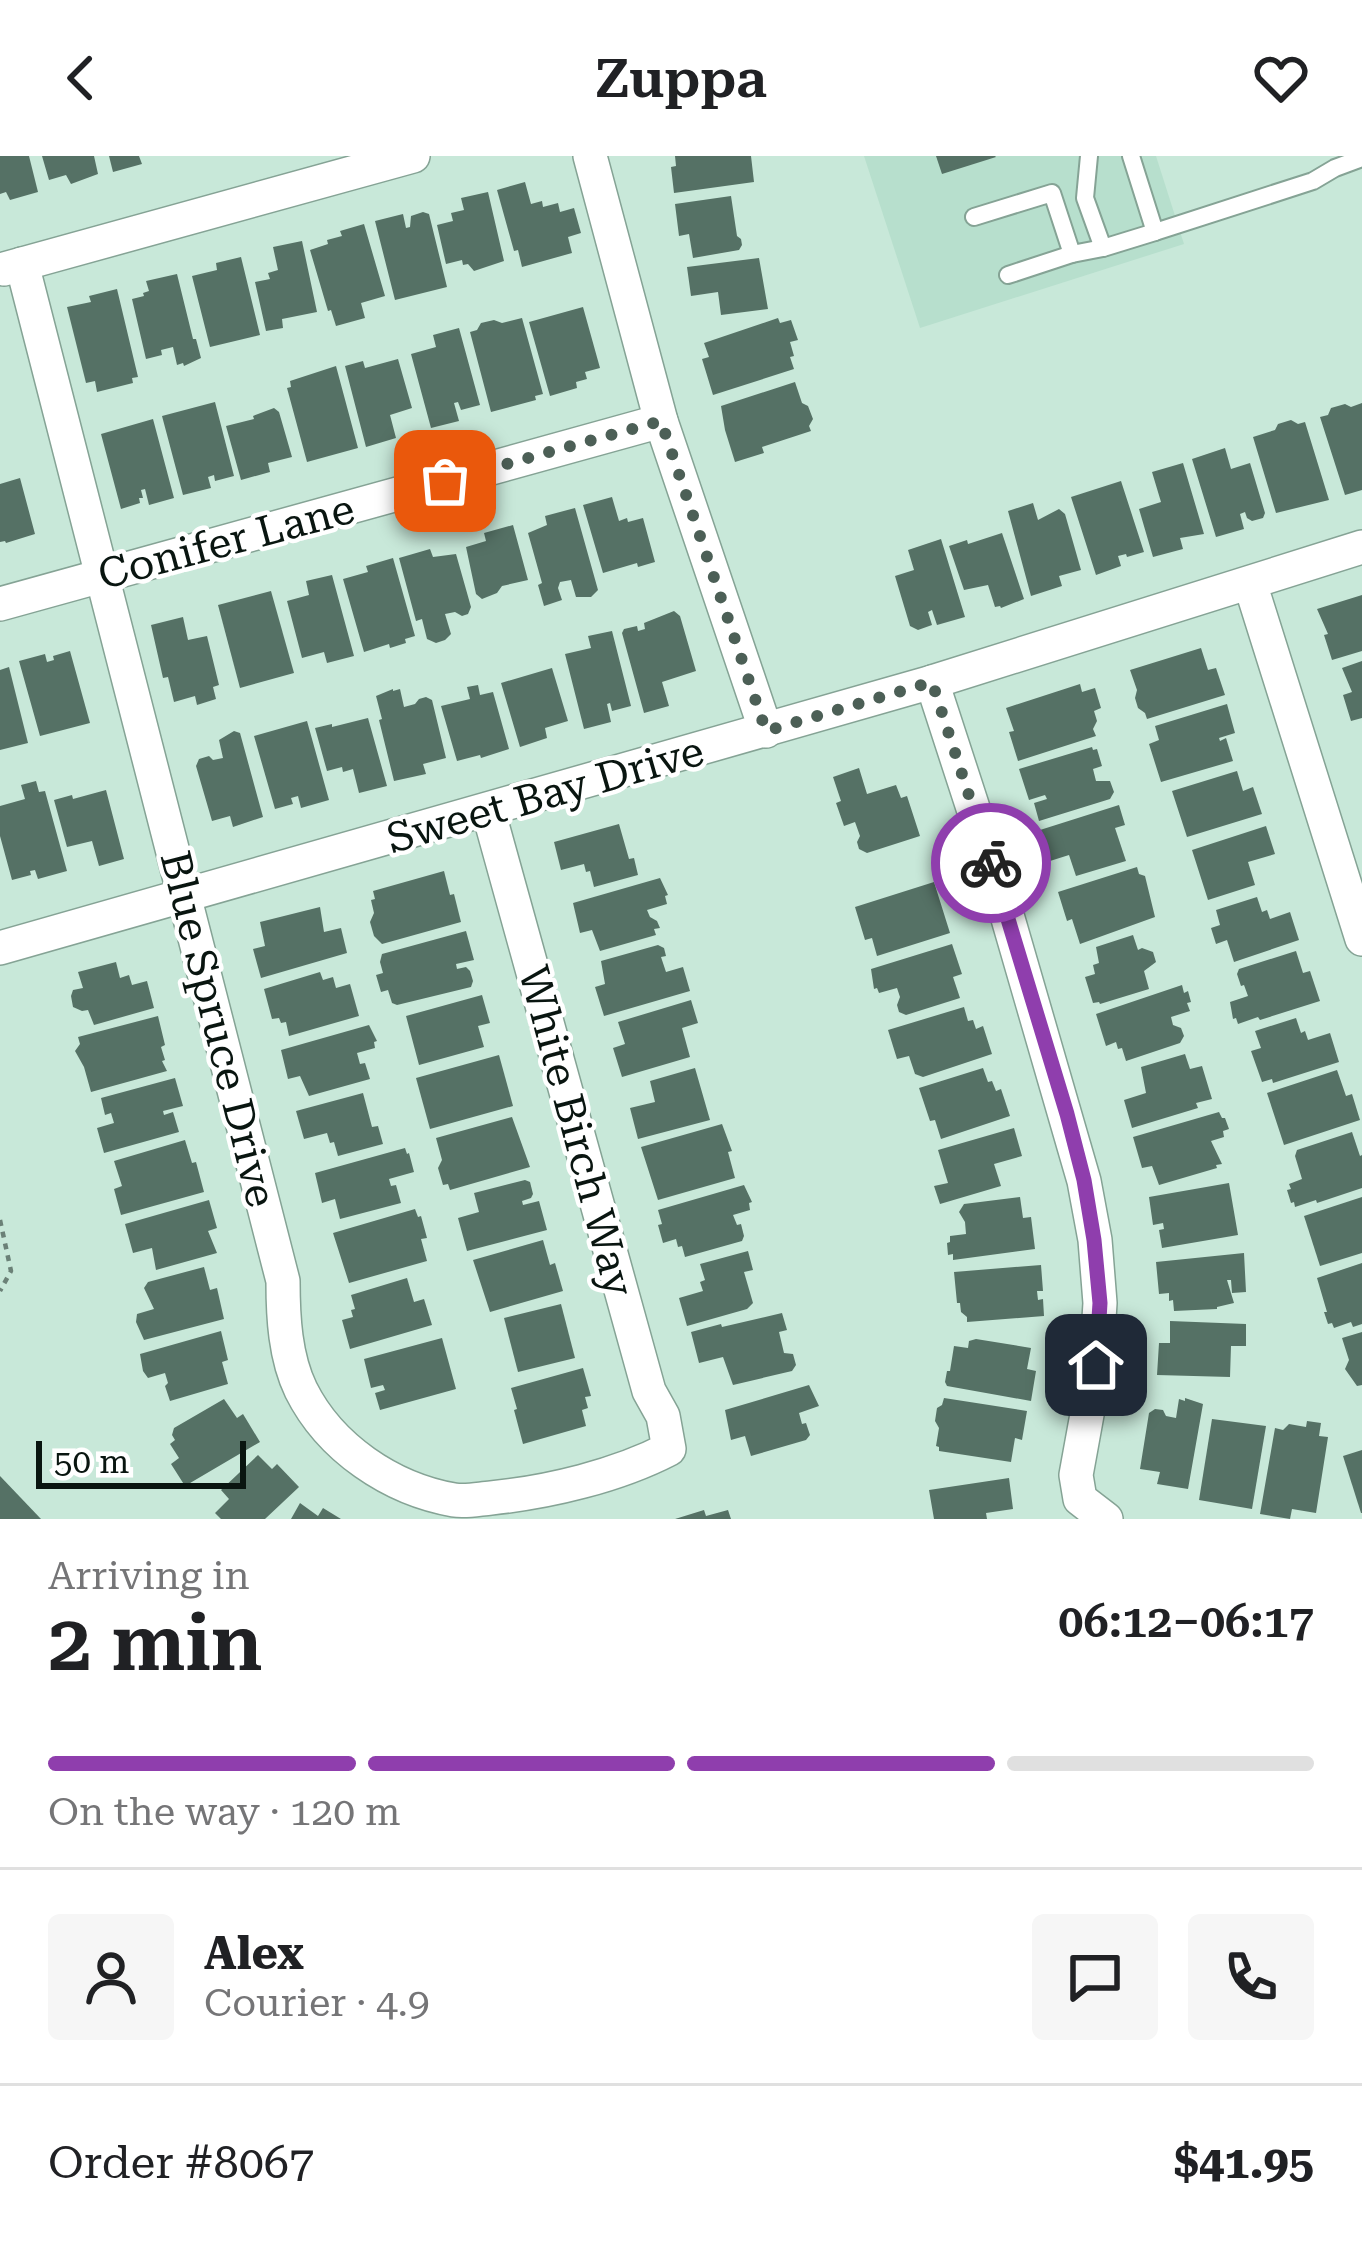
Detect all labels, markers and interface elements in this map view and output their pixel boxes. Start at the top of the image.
icon: back [48,45,114,111]
icon: heart [1248,45,1314,111]
text: Zuppa [595,47,767,110]
pin [394,430,496,532]
icon: bag [412,448,478,514]
street label: Conifer Lane [93,484,360,599]
street label: Sweet Bay Drive [381,726,709,863]
courier [931,803,1051,923]
icon: bike [958,830,1024,896]
street label: Blue Spruce Drive [151,846,286,1212]
street label: White Birch Way [509,961,644,1302]
pin [1045,1314,1147,1416]
icon: home [1063,1332,1129,1398]
scale bar [36,1435,246,1488]
text: 50 m [54,1442,129,1481]
text: Arriving in [48,1553,250,1599]
text: 06:12–06:17 [1058,1595,1314,1648]
text: 2 min [48,1598,263,1689]
text: On the way · 120 m [48,1789,400,1835]
button: person [48,1914,174,2040]
button: chat [1032,1914,1158,2040]
button: phone [1188,1914,1314,2040]
text: Alex [204,1927,304,1980]
text: Courier · 4.9 [204,1980,430,2026]
text: Order #8067 [48,2136,314,2189]
text: $41.95 [1174,2136,1314,2189]

